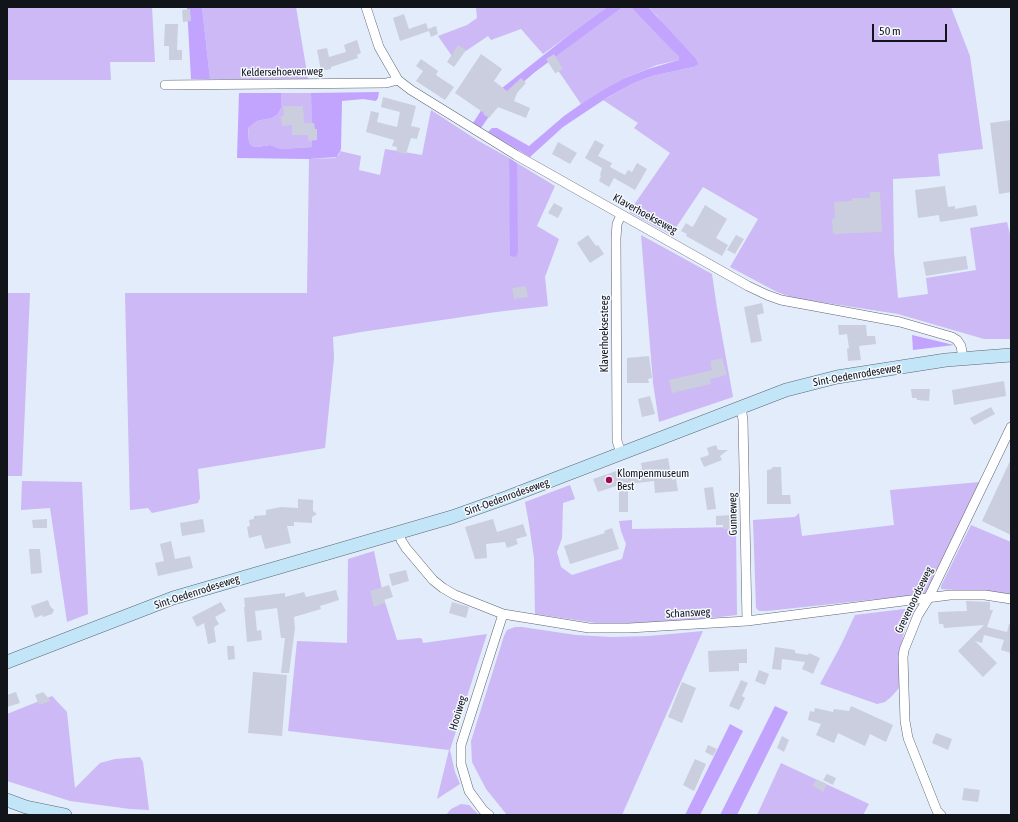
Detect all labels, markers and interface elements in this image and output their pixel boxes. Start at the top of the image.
scale bar [874,16,949,42]
text: 50 m [879,24,901,38]
street label: Keldersehoevenweg [241,65,323,79]
street label: Klaverhoekseweg [611,191,679,237]
street label: Klaverhoeksesteeg [598,296,612,372]
street label: Sint-Oedenrodeseweg [812,361,902,389]
place label: Klompenmuseum Best [617,467,689,493]
marker: Klompenmuseum Best [604,475,614,485]
street label: Sint-Oedenrodeseweg [463,476,551,518]
street label: Gunneweg [726,492,740,536]
street label: Grevenoordseweg [892,565,936,635]
street label: Sint-Oedenrodeseweg [153,572,241,612]
street label: Schansweg [665,605,711,621]
street label: Hooiweg [447,694,469,732]

